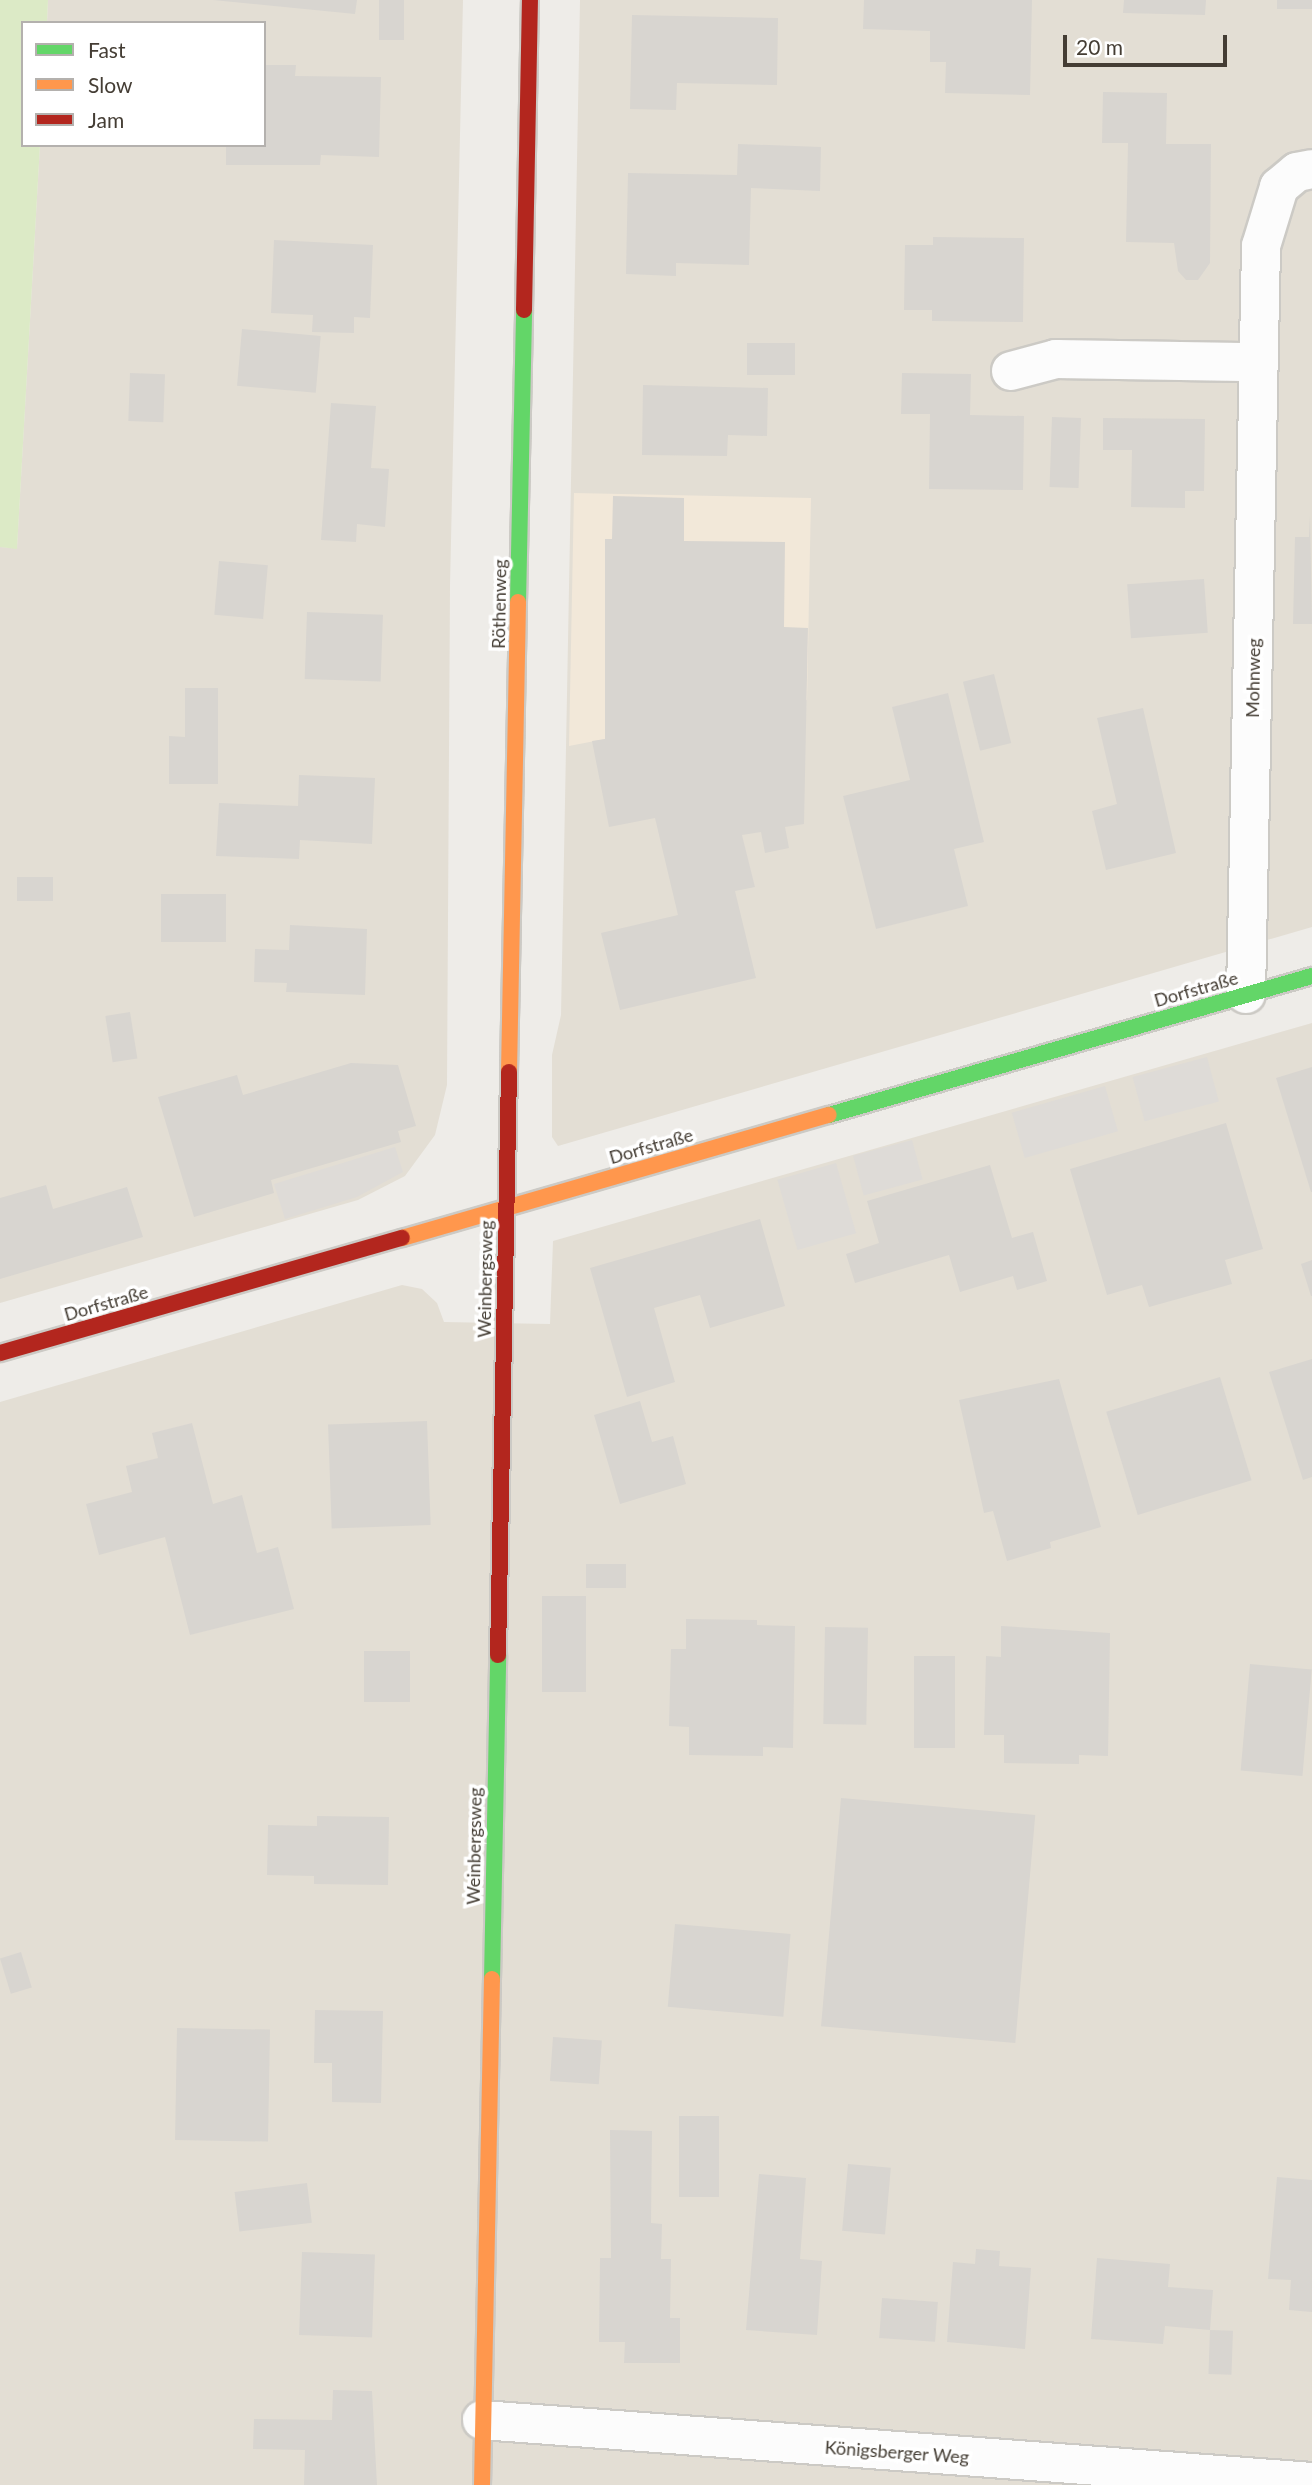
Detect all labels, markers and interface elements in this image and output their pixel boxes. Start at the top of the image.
legend [21,21,266,147]
scale bar [1067,21,1232,65]
text: 20 m [1076,34,1123,59]
text: Fast [88,37,125,62]
text: Slow [88,72,132,97]
text: Jam [88,107,124,132]
street label: Röthenweg [487,559,511,649]
street label: Mohnweg [1242,638,1264,718]
street label: Dorfstraße [1152,967,1240,1011]
street label: Dorfstraße [607,1124,695,1168]
street label: Weinbergsweg [473,1220,497,1338]
street label: Dorfstraße [62,1281,150,1325]
street label: Weinbergsweg [462,1787,486,1905]
street label: Königsberger Weg [824,2436,970,2468]

